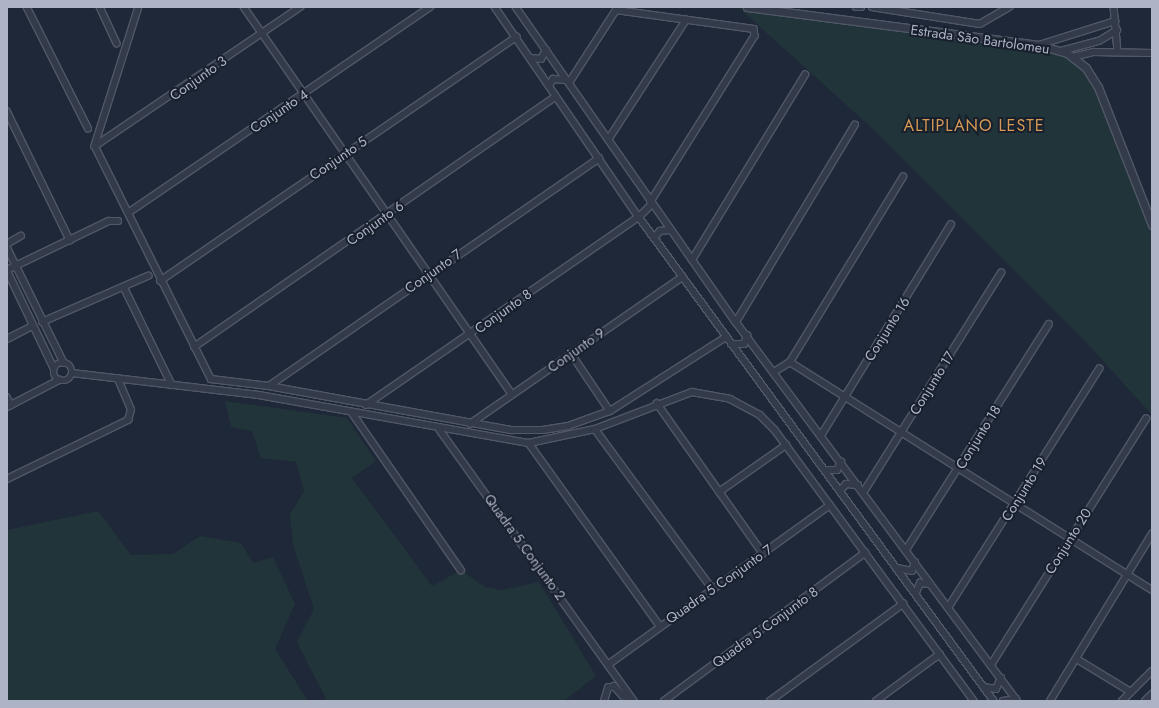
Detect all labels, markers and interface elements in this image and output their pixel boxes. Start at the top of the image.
street label: Estrada São Bartolomeu [909,21,1051,57]
street label: Conjunto 3 [166,52,230,104]
street label: Conjunto 4 [247,86,311,136]
district label: ALTIPLANO LESTE [904,116,1044,136]
street label: Conjunto 5 [306,133,370,183]
street label: Conjunto 6 [343,197,407,249]
street label: Conjunto 7 [401,245,465,297]
street label: Conjunto 8 [471,285,535,337]
street label: Conjunto 16 [861,294,913,364]
street label: Conjunto 9 [544,324,608,376]
street label: Conjunto 17 [906,348,958,418]
street label: Conjunto 18 [952,402,1004,472]
street label: Conjunto 19 [998,454,1050,524]
street label: Quadra 5 Conjunto 2 [481,491,569,603]
street label: Conjunto 20 [1041,505,1095,577]
street label: Quadra 5 Conjunto 7 [662,541,776,627]
street label: Quadra 5 Conjunto 8 [709,583,821,671]

